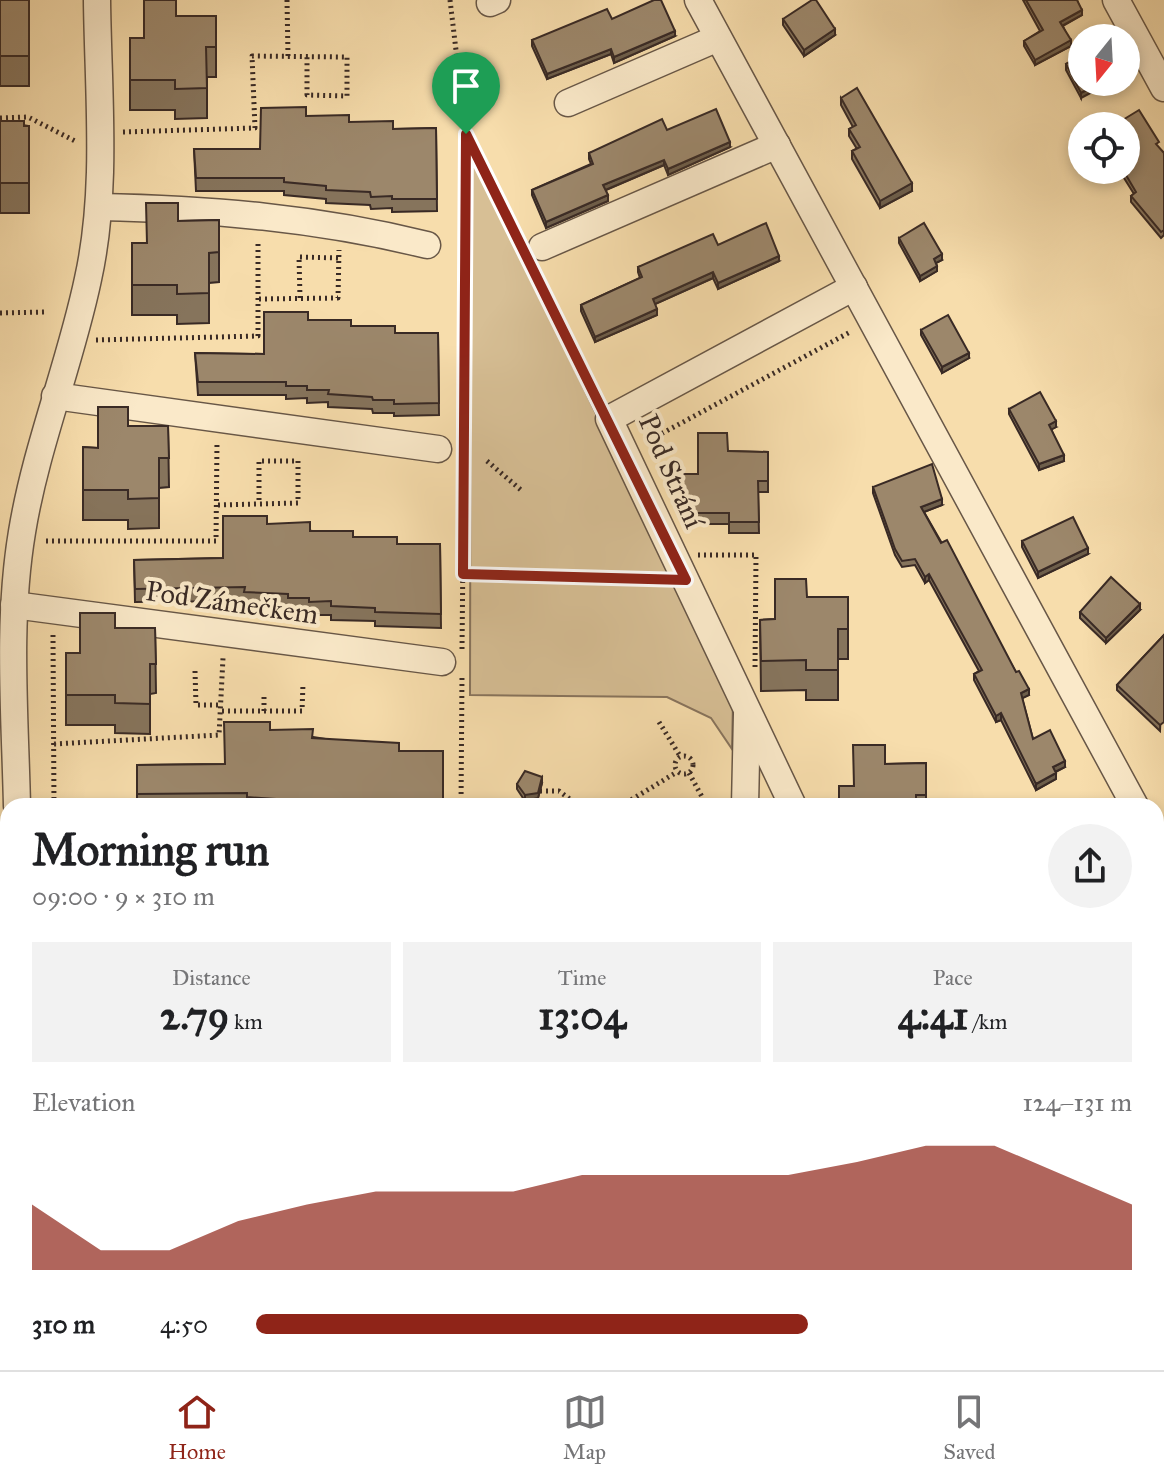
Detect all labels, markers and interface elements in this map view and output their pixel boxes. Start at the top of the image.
north arrow [1068,24,1140,96]
map controls [1068,24,1140,184]
pin [432,52,500,134]
icon: arrive [444,64,488,108]
button: locate [1068,112,1140,184]
street label: Pod Strání [631,409,713,535]
street label: Pod Zámečkem [143,573,320,632]
text: Morning run [32,823,269,877]
button: share [1048,824,1132,908]
text: 09:00 · 9 × 310 m [32,880,215,912]
text: Distance [172,964,251,991]
text: Time [558,964,606,991]
text: Pace [933,964,973,991]
text: 2.79 [160,991,229,1040]
text: 13:04 [538,991,626,1040]
text: 4:41 [898,991,968,1040]
text: km [229,1008,263,1035]
text: /km [968,1008,1008,1035]
text: Elevation [32,1086,135,1118]
text: 124–131 m [1022,1086,1132,1118]
text: 310 m [32,1308,95,1340]
text: 4:50 [160,1308,208,1340]
tab: Home [168,1390,226,1465]
tab: Map [563,1390,607,1465]
tab: Saved [943,1390,996,1465]

